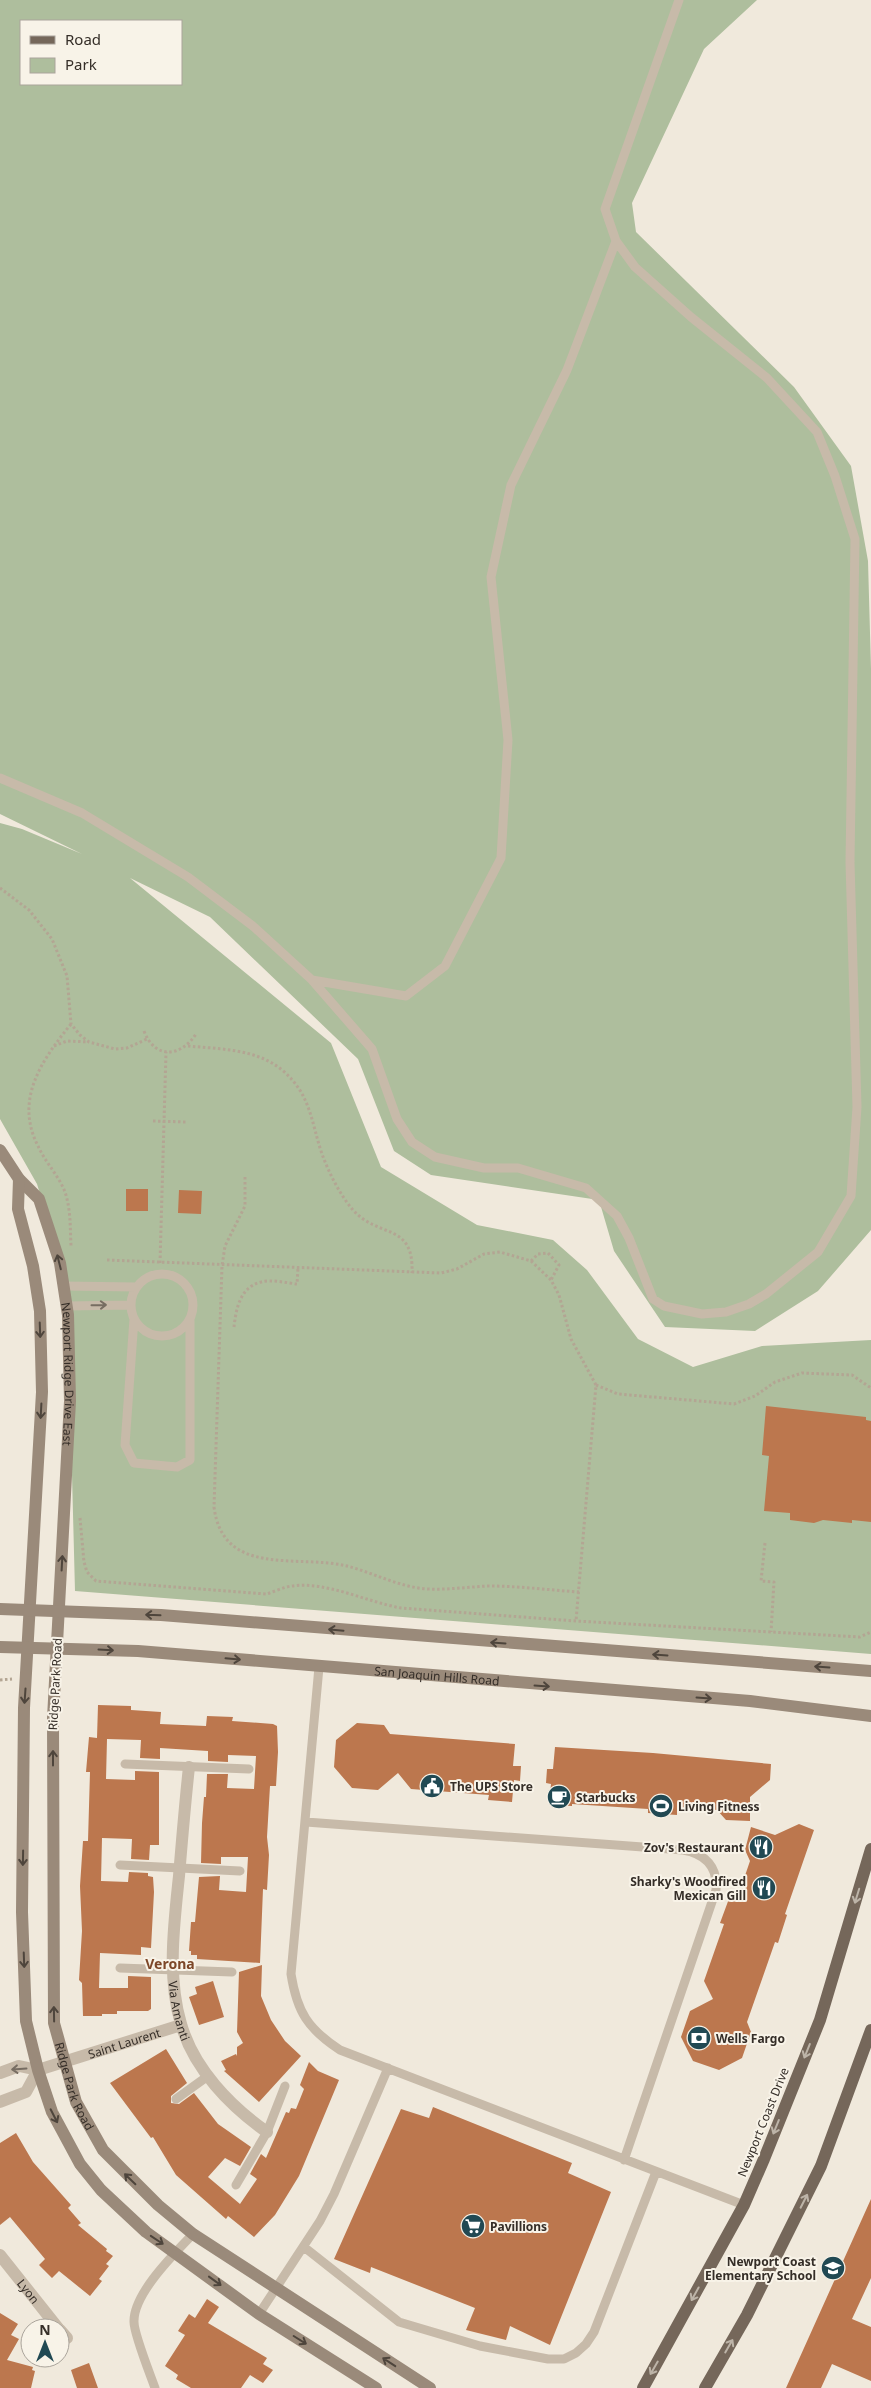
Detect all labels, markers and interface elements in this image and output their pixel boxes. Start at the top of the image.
legend [20,20,182,85]
text: Road [65,29,101,49]
text: Park [65,54,97,74]
one-way arrow [54,1254,63,1270]
street label: Newport Ridge Drive East [58,1301,79,1447]
one-way arrow [90,1301,106,1310]
one-way arrow [36,1322,45,1338]
one-way arrow [36,1403,46,1419]
one-way arrow [57,1555,66,1571]
one-way arrow [145,1610,162,1620]
one-way arrow [329,1625,345,1635]
street label: Ridge Park Road [44,1637,66,1731]
one-way arrow [491,1638,507,1647]
one-way arrow [97,1645,113,1654]
one-way arrow [653,1650,669,1659]
one-way arrow [225,1655,241,1664]
street label: San Joaquin Hills Road [374,1662,500,1689]
one-way arrow [815,1663,831,1672]
one-way arrow [534,1681,550,1690]
one-way arrow [21,1688,30,1704]
one-way arrow [696,1693,712,1703]
one-way arrow [48,1750,58,1766]
public building icon: The UPS Store [419,1773,445,1799]
place label: The UPS Store [450,1778,533,1795]
cafe icon: Starbucks [546,1784,572,1810]
place label: Starbucks [576,1789,635,1806]
sports icon: Living Fitness [648,1793,674,1819]
place label: Living Fitness [678,1798,760,1815]
restaurant icon: Zov's Restaurant [748,1834,774,1860]
place label: Zov's Restaurant [644,1839,744,1856]
one-way arrow [18,1850,28,1866]
place label: Sharky's Woodfired Mexican Gill [630,1873,746,1904]
restaurant icon: Sharky's Woodfired Mexican Gill [751,1875,777,1901]
one-way arrow [852,1888,862,1904]
one-way arrow [19,1952,29,1968]
district label: Verona [145,1954,195,1973]
street label: Via Amanti [165,1980,195,2043]
one-way arrow [49,2006,59,2022]
street label: Saint Laurent [86,2023,163,2062]
bank icon: Wells Fargo [686,2025,712,2051]
place label: Wells Fargo [716,2030,785,2047]
street label: Ridge Park Road [51,2040,99,2133]
one-way arrow [802,2043,812,2058]
one-way arrow [11,2064,27,2073]
street label: Newport Coast Drive [733,2065,793,2179]
one-way arrow [50,2108,59,2123]
one-way arrow [771,2120,780,2135]
one-way arrow [125,2173,137,2185]
one-way arrow [799,2194,809,2209]
supermarket icon: Pavillions [460,2213,486,2239]
place label: Pavillions [490,2218,547,2235]
one-way arrow [149,2235,163,2245]
place label: Newport Coast Elementary School [705,2253,816,2284]
school or university icon: Newport Coast Elementary School [820,2255,846,2281]
street label: Lyon [14,2275,44,2307]
one-way arrow [208,2276,222,2286]
one-way arrow [690,2286,700,2301]
north arrow [20,2318,70,2368]
text: N [39,2320,51,2339]
one-way arrow [293,2334,307,2345]
one-way arrow [724,2338,734,2353]
one-way arrow [382,2356,396,2367]
one-way arrow [648,2361,658,2375]

